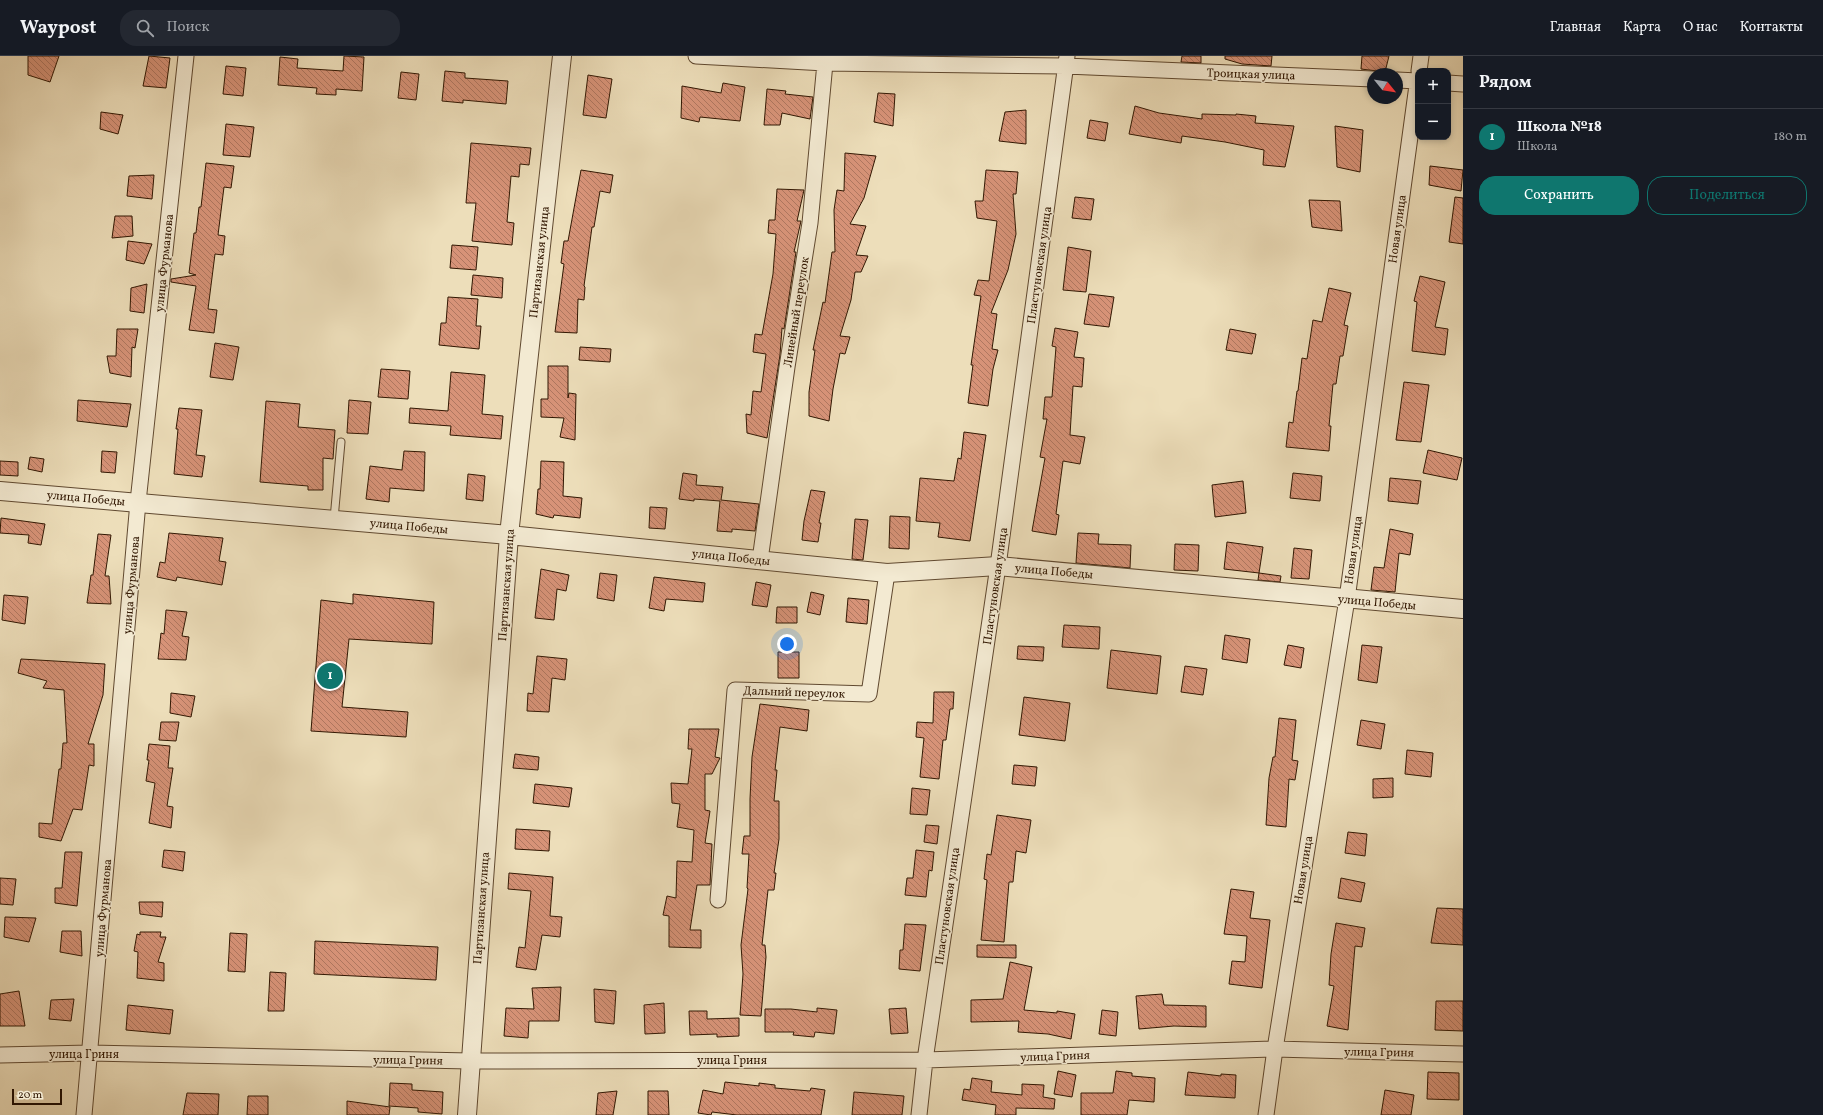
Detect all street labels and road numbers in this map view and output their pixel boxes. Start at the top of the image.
street label: Троицкая улица [1206,65,1296,85]
street label: Новая улица [1385,194,1411,265]
street label: Партизанская улица [526,205,554,319]
street label: Пластуновская улица [1024,205,1056,325]
street label: улица Фурманова [152,213,178,313]
street label: Линейный переулок [780,255,814,369]
street label: улица Победы [46,488,126,510]
street label: Новая улица [1341,515,1367,586]
street label: улица Победы [369,516,449,538]
street label: Пластуновская улица [980,526,1012,646]
street label: Партизанская улица [495,528,519,642]
street label: улица Фурманова [120,535,144,635]
street label: улица Победы [691,546,771,570]
street label: улица Победы [1014,561,1094,583]
street label: улица Победы [1337,592,1417,614]
street label: Дальний переулок [743,683,846,703]
street label: Новая улица [1291,835,1317,906]
street label: Пластуновская улица [932,846,964,966]
street label: Партизанская улица [470,851,494,965]
street label: улица Фурманова [92,858,116,958]
street label: улица Гриня [1344,1044,1414,1062]
street label: улица Гриня [49,1047,119,1063]
street label: улица Гриня [1020,1048,1090,1066]
street label: улица Гриня [373,1052,443,1070]
street label: улица Гриня [697,1053,767,1069]

